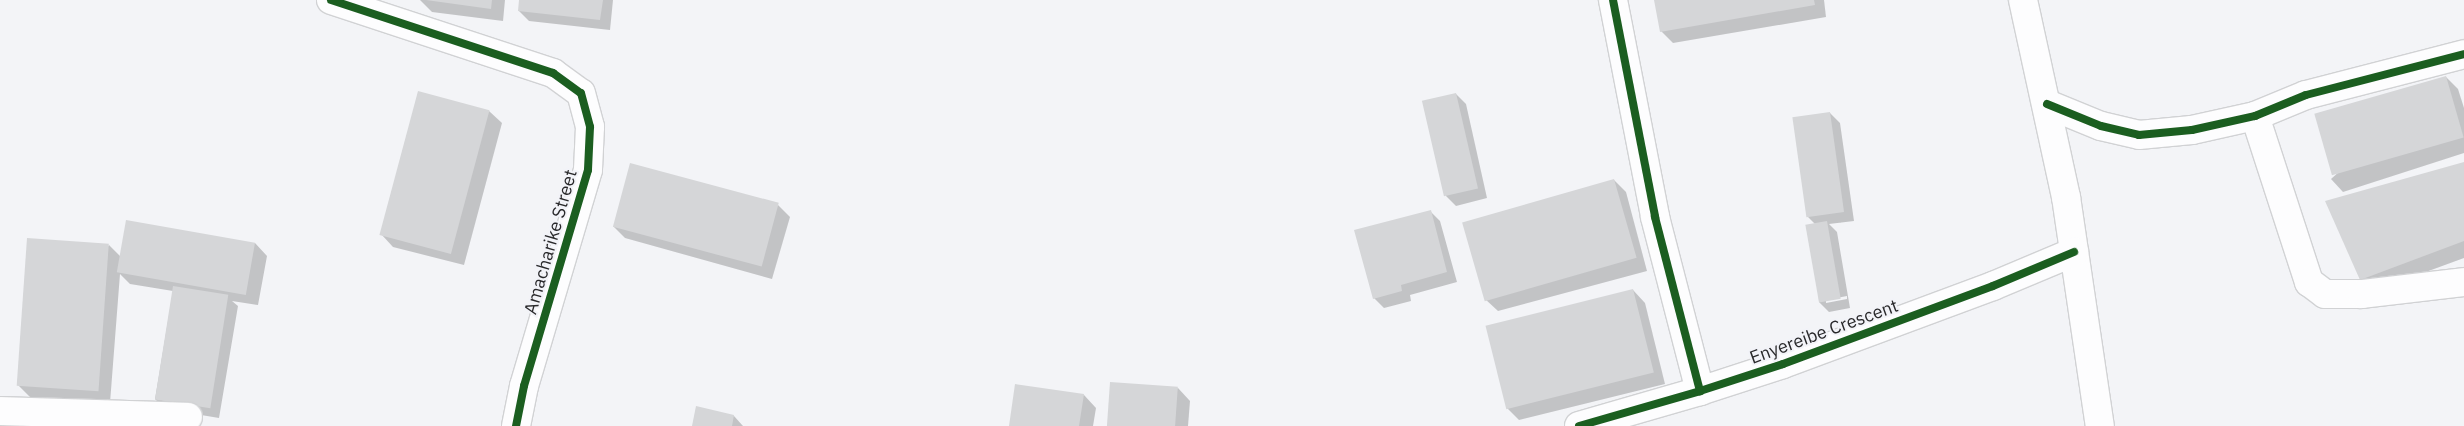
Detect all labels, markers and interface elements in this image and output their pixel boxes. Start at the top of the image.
street label: Amacharike Street [520,167,582,317]
street label: Enyereibe Crescent [1747,295,1901,369]

